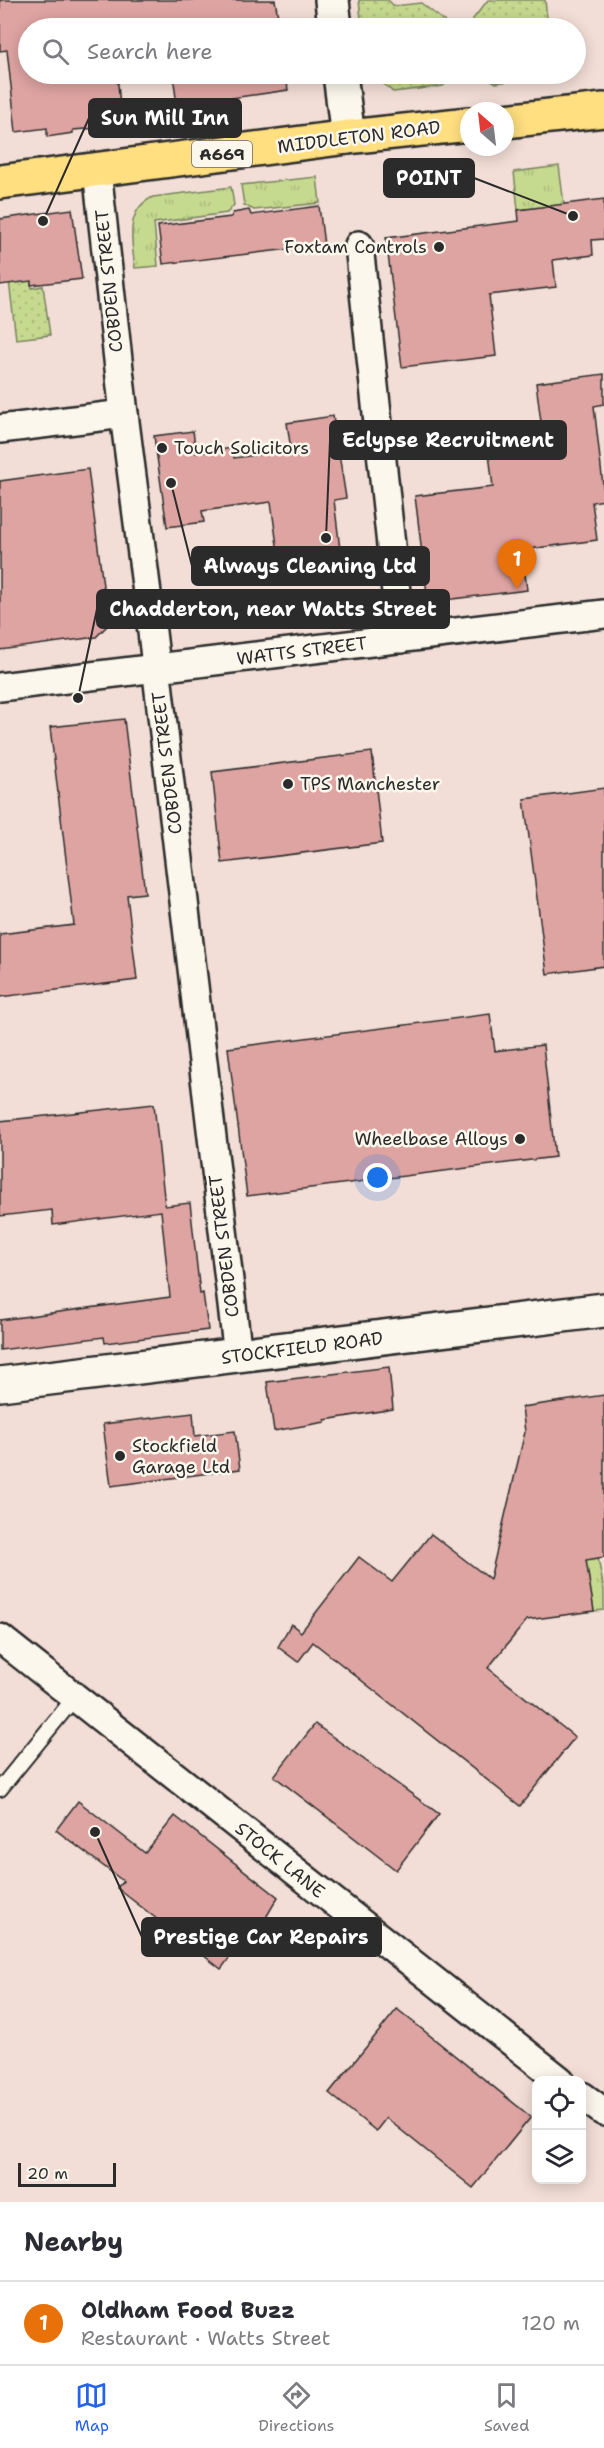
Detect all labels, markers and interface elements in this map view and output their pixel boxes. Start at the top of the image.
search box [18,18,586,84]
icon: search [39,35,72,68]
text: Search here [87,37,213,66]
callout: Sun Mill Inn [89,99,241,137]
north arrow [460,102,514,156]
text: Sun Mill Inn [101,105,229,131]
street label: MIDDLETON ROAD [276,115,442,159]
road number: A669 [192,141,252,167]
callout: POINT [384,159,474,197]
text: POINT [396,165,462,191]
street label: COBDEN STREET [90,208,128,354]
place label: Foxtam Controls [284,235,427,259]
marker: Foxtam Controls [432,240,446,254]
callout: Eclypse Recruitment [330,421,566,459]
text: Eclypse Recruitment [342,427,554,453]
place label: Touch Solicitors [174,436,309,460]
marker: Touch Solicitors [155,441,169,455]
pin: 1 [498,540,536,589]
callout: Always Cleaning Ltd [192,547,429,585]
text: Always Cleaning Ltd [203,553,417,579]
callout: Chadderton, near Watts Street [97,590,449,628]
text: Chadderton, near Watts Street [109,596,437,622]
street label: WATTS STREET [235,631,369,671]
street label: COBDEN STREET [146,690,188,836]
place label: TPS Manchester [300,772,440,796]
marker: TPS Manchester [281,777,295,791]
place label: Wheelbase Alloys [354,1127,508,1151]
marker: Wheelbase Alloys [513,1132,527,1146]
your location [363,1163,392,1192]
street label: COBDEN STREET [203,1173,245,1319]
street label: STOCKFIELD ROAD [220,1326,384,1370]
place label: Stockfield Garage Ltd [132,1434,230,1479]
marker: Stockfield Garage Ltd [113,1449,127,1463]
street label: STOCK LANE [230,1816,330,1904]
callout: Prestige Car Repairs [142,1918,381,1956]
text: Prestige Car Repairs [153,1924,369,1950]
map controls [532,2076,586,2184]
button: locate [532,2076,586,2130]
button: layers [532,2130,586,2184]
scale bar [18,2160,116,2188]
text: 20 m [27,2163,68,2184]
text: Nearby [24,2224,123,2259]
text: Oldham Food Buzz [81,2296,295,2325]
text: 1 [39,2310,48,2336]
text: 120 m [521,2310,580,2336]
text: Restaurant · Watts Street [81,2325,330,2351]
tab: Map [75,2379,109,2436]
tab: Directions [258,2379,335,2436]
tab: Saved [484,2379,529,2436]

